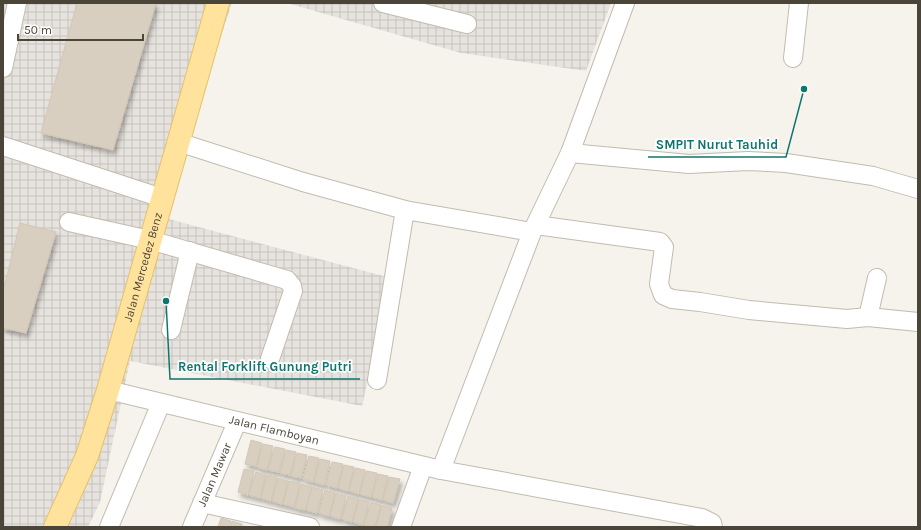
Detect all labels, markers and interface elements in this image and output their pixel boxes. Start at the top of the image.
scale bar [18,16,143,42]
text: 50 m [24,23,52,37]
callout: SMPIT Nurut Tauhid [648,132,786,157]
text: SMPIT Nurut Tauhid [656,137,778,152]
street label: Jalan Mercedez Benz [121,210,165,323]
callout: Rental Forklift Gunung Putri [170,354,360,379]
text: Rental Forklift Gunung Putri [178,359,352,374]
street label: Jalan Flamboyan [228,412,321,448]
street label: Jalan Mawar [195,440,235,509]

